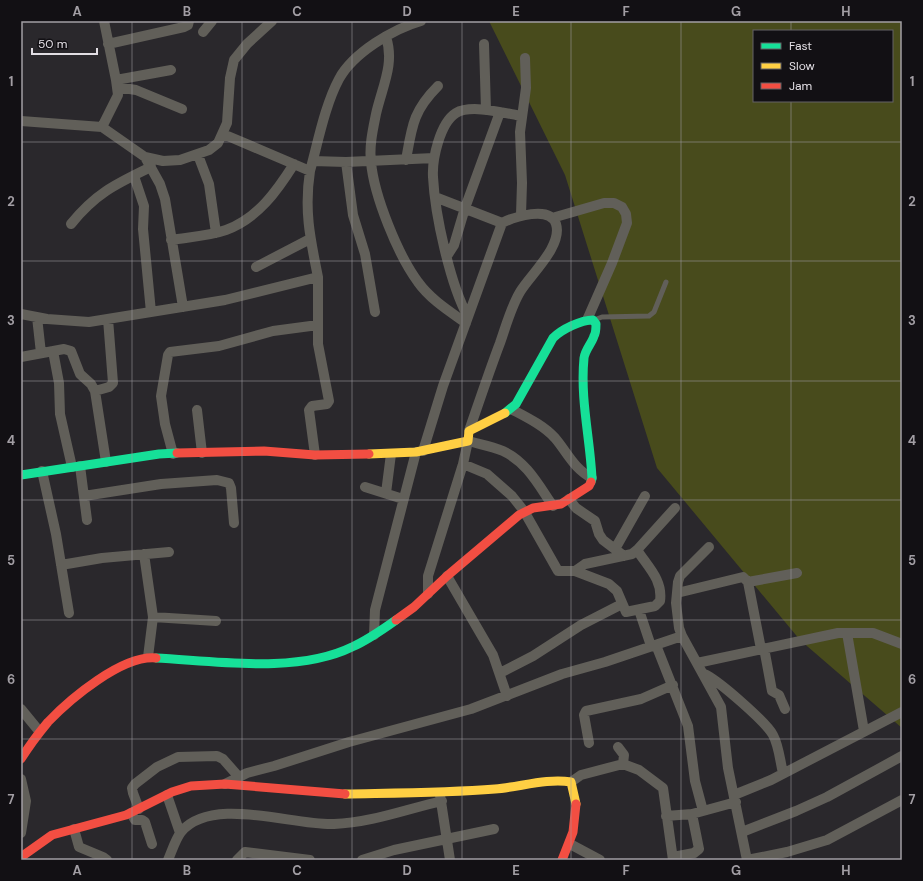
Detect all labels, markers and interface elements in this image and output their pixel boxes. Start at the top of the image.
text: A [72,3,82,20]
text: B [183,3,191,20]
text: C [292,3,302,20]
text: D [402,3,412,20]
text: E [512,3,520,20]
text: F [622,3,630,20]
text: G [731,3,741,20]
text: H [841,3,851,20]
scale bar [32,30,97,56]
legend [753,30,893,102]
text: 50 m [38,36,67,52]
text: Fast [789,38,812,54]
text: Slow [789,58,815,74]
text: 1 [9,73,13,90]
text: 1 [910,73,914,90]
text: Jam [789,78,812,94]
text: 2 [7,193,15,210]
text: 2 [908,193,916,210]
text: 3 [7,312,15,329]
text: 3 [908,312,916,329]
text: 4 [7,432,15,449]
text: 4 [908,432,916,449]
text: 5 [7,552,15,569]
text: 5 [908,552,916,569]
text: 6 [7,671,15,688]
text: 6 [908,671,916,688]
text: 7 [8,791,15,808]
text: 7 [909,791,916,808]
text: A [72,862,82,879]
text: B [183,862,191,879]
text: C [292,862,302,879]
text: D [402,862,412,879]
text: E [512,862,520,879]
text: F [622,862,630,879]
text: G [731,862,741,879]
text: H [841,862,851,879]

